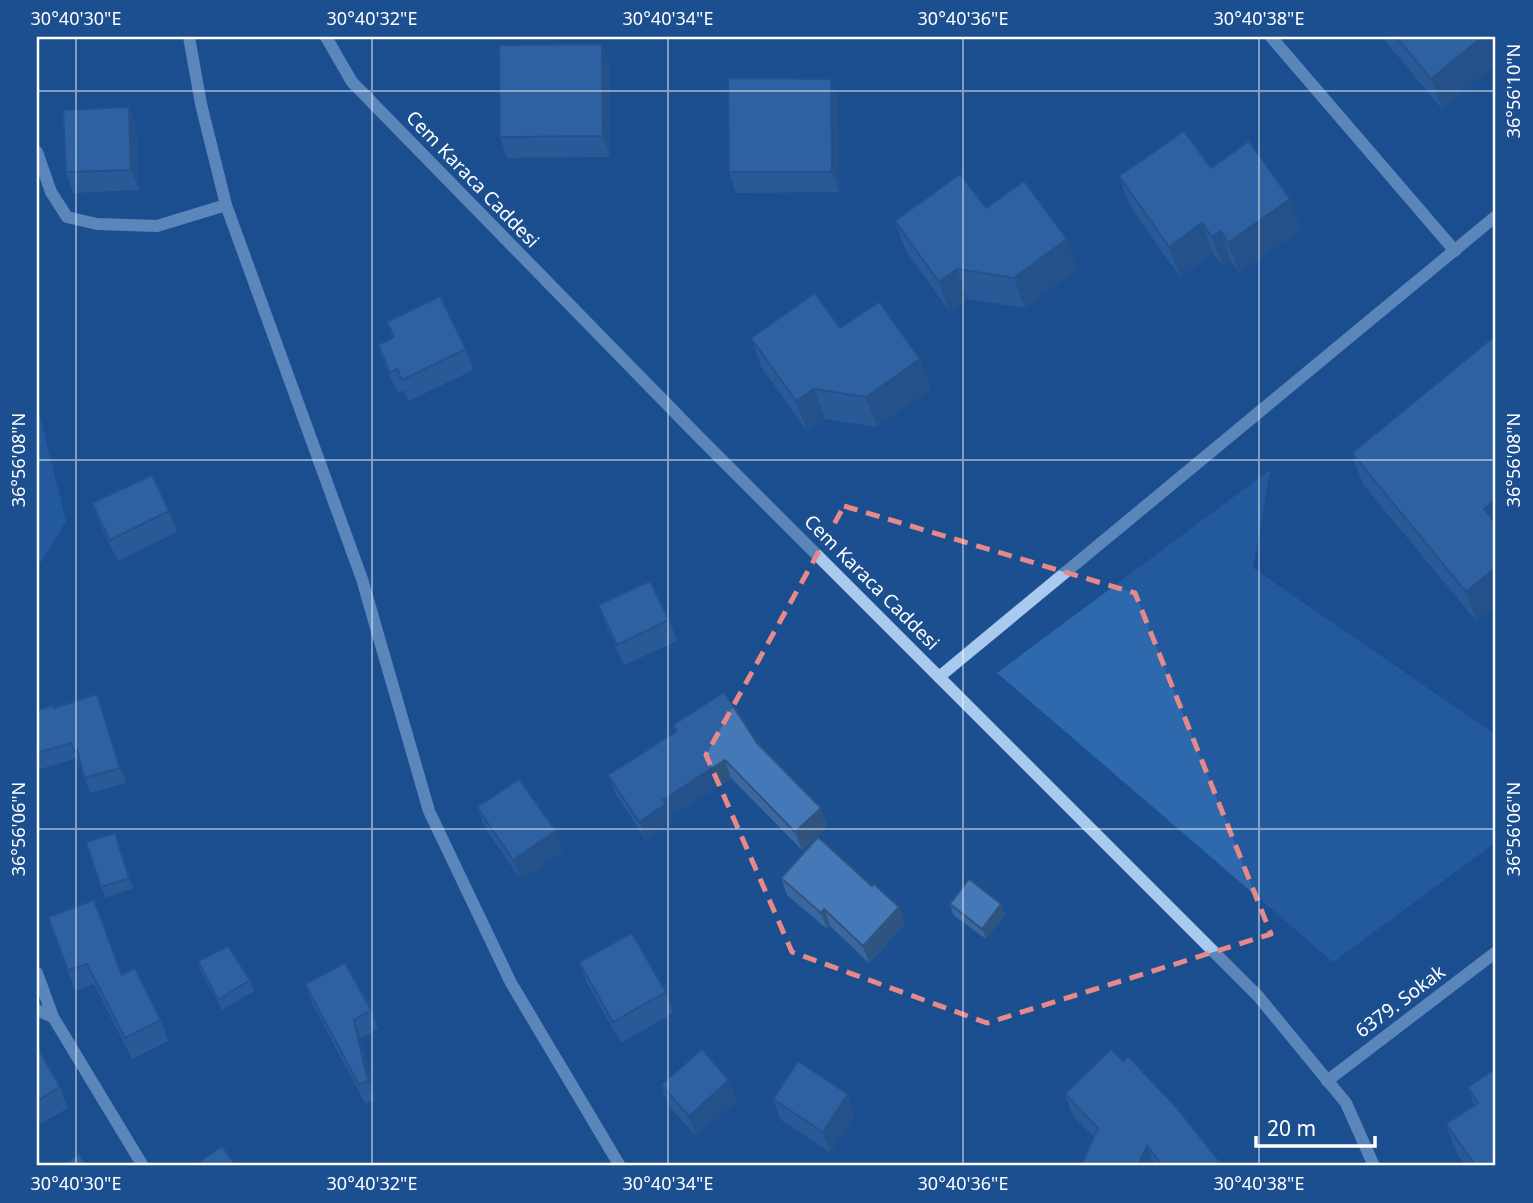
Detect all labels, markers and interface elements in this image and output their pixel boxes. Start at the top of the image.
text: 30°40'30"E [31,6,121,30]
text: 30°40'32"E [327,6,417,30]
text: 30°40'34"E [623,6,713,30]
text: 30°40'36"E [918,6,1008,30]
text: 30°40'38"E [1214,6,1304,30]
text: 36°56'10"N [1501,44,1525,138]
street label: Cem Karaca Caddesi [401,105,545,253]
text: 36°56'08"N [6,413,30,507]
text: 36°56'08"N [1501,413,1525,507]
street label: Cem Karaca Caddesi [799,509,945,655]
text: 36°56'06"N [6,782,30,876]
text: 36°56'06"N [1501,782,1525,876]
street label: 6379. Sokak [1350,959,1450,1043]
scale bar [1256,1105,1376,1149]
text: 20 m [1267,1114,1316,1142]
text: 30°40'30"E [31,1171,121,1195]
text: 30°40'32"E [327,1171,417,1195]
text: 30°40'34"E [623,1171,713,1195]
text: 30°40'36"E [918,1171,1008,1195]
text: 30°40'38"E [1214,1171,1304,1195]

